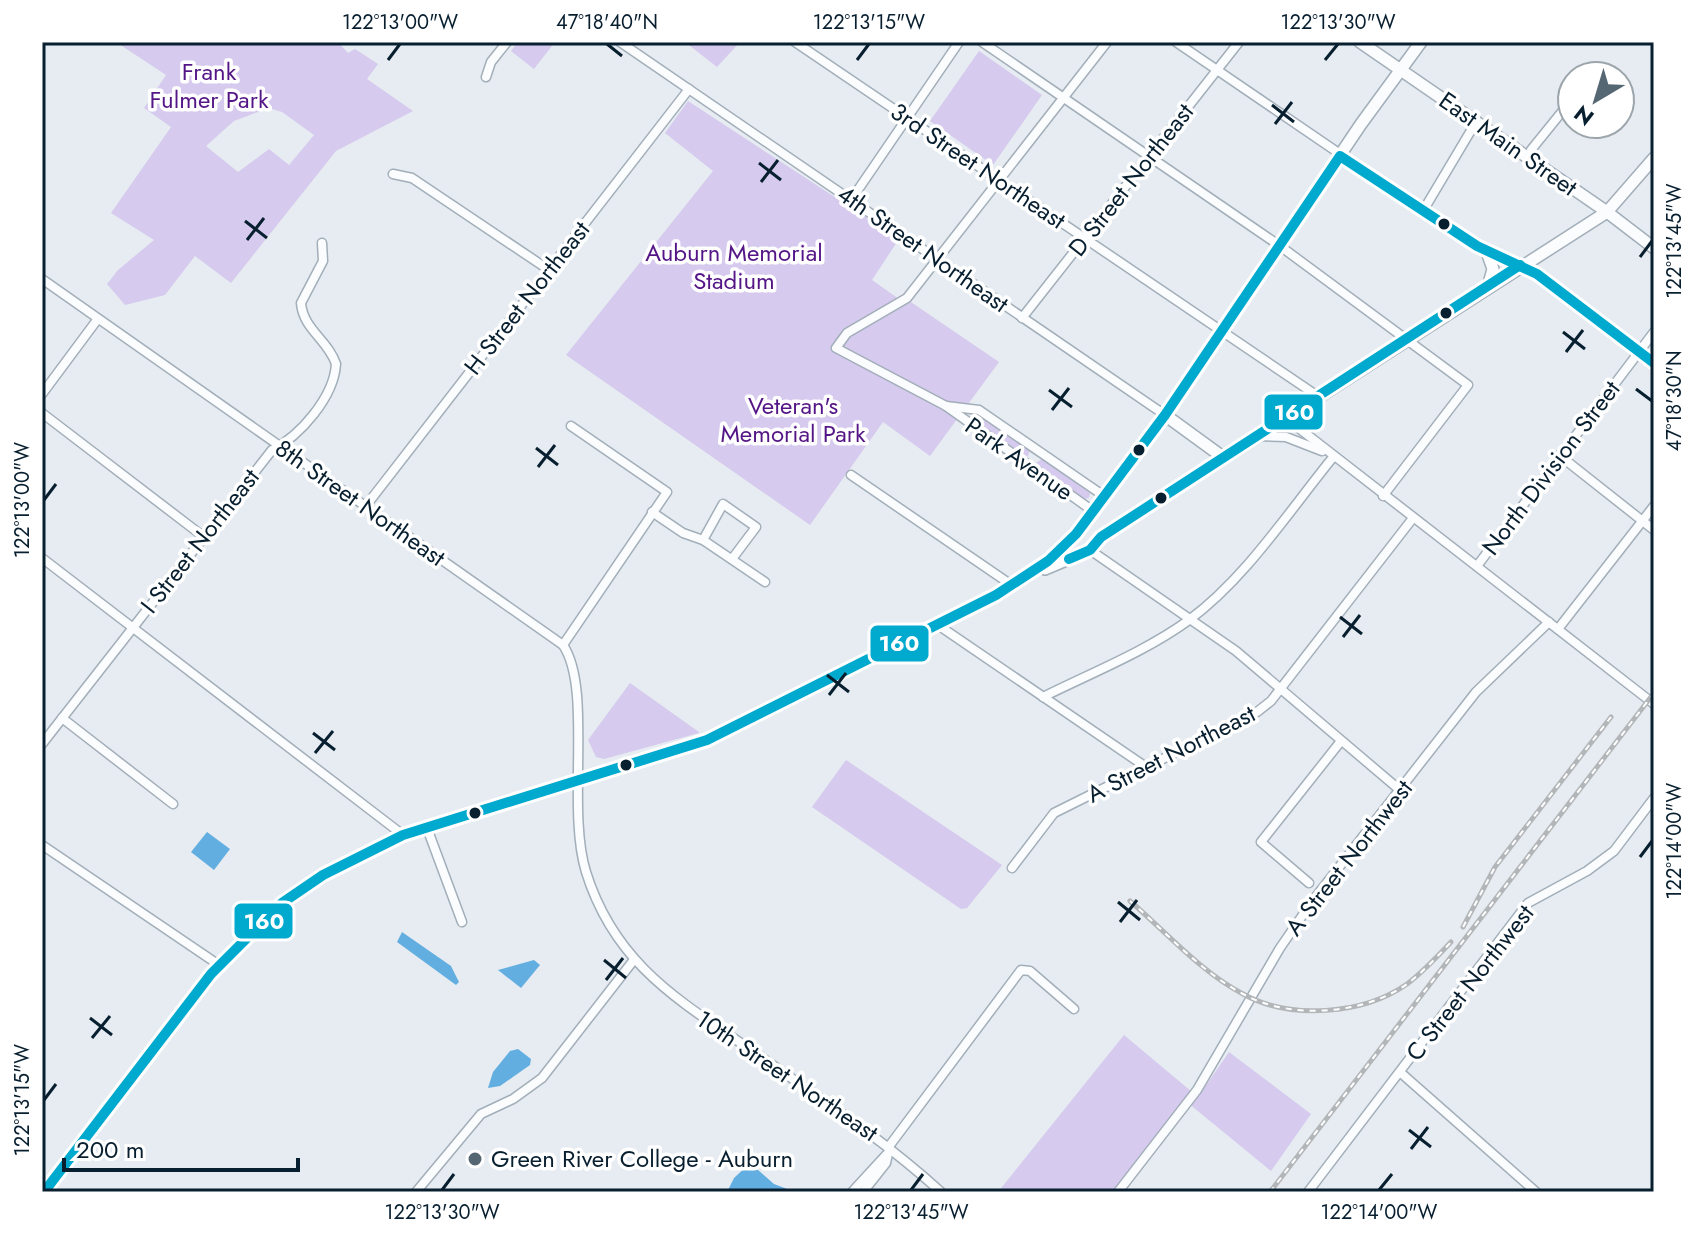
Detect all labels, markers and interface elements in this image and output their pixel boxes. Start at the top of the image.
text: 122°13'00"W [342,8,458,37]
text: 47°18'40"N [556,8,658,37]
text: 122°13'15"W [813,8,925,37]
text: 122°13'30"W [1281,8,1396,37]
park label: Frank Fulmer Park [150,54,269,117]
north arrow [1556,60,1636,140]
street label: East Main Street [1432,83,1585,204]
street label: 3rd Street Northeast [884,94,1073,237]
street label: D Street Northeast [1060,96,1202,264]
text: N [1567,98,1600,134]
street label: 4th Street Northeast [831,176,1016,321]
text: 122°13'45"W [1660,183,1689,298]
street label: H Street Northeast [455,213,598,382]
unlabelled marker [1436,216,1452,232]
park label: Auburn Memorial Stadium [645,235,823,298]
unlabelled marker [1438,305,1454,321]
text: 47°18'30"N [1660,350,1689,452]
street label: North Division Street [1473,373,1628,562]
park label: Veteran's Memorial Park [720,388,866,451]
line badge: 160 [1263,393,1324,431]
text: 160 [1274,396,1314,428]
street label: Park Avenue [958,408,1080,509]
street label: 8th Street Northeast [268,431,453,575]
text: 122°13'00"W [8,442,37,558]
unlabelled marker [1131,442,1147,458]
street label: I Street Northeast [132,461,267,620]
unlabelled marker [1153,490,1169,506]
line badge: 160 [869,624,930,663]
text: 160 [879,627,919,659]
street label: A Street Northeast [1080,696,1261,811]
unlabelled marker [618,757,634,773]
street label: A Street Northwest [1277,772,1421,943]
text: 122°14'00"W [1660,782,1689,899]
unlabelled marker [467,805,483,821]
street label: C Street Northwest [1397,897,1542,1068]
line badge: 160 [233,902,294,940]
text: 160 [244,905,284,937]
street label: 10th Street Northeast [689,1002,885,1150]
text: 122°13'15"W [8,1044,37,1156]
scale bar [64,1122,298,1172]
text: 200 m [76,1132,144,1167]
place label: Green River College - Auburn [491,1141,793,1176]
marker: Green River College - Auburn [466,1150,484,1168]
text: 122°13'30"W [385,1198,500,1227]
text: 122°13'45"W [854,1198,969,1227]
text: 122°14'00"W [1321,1198,1438,1227]

